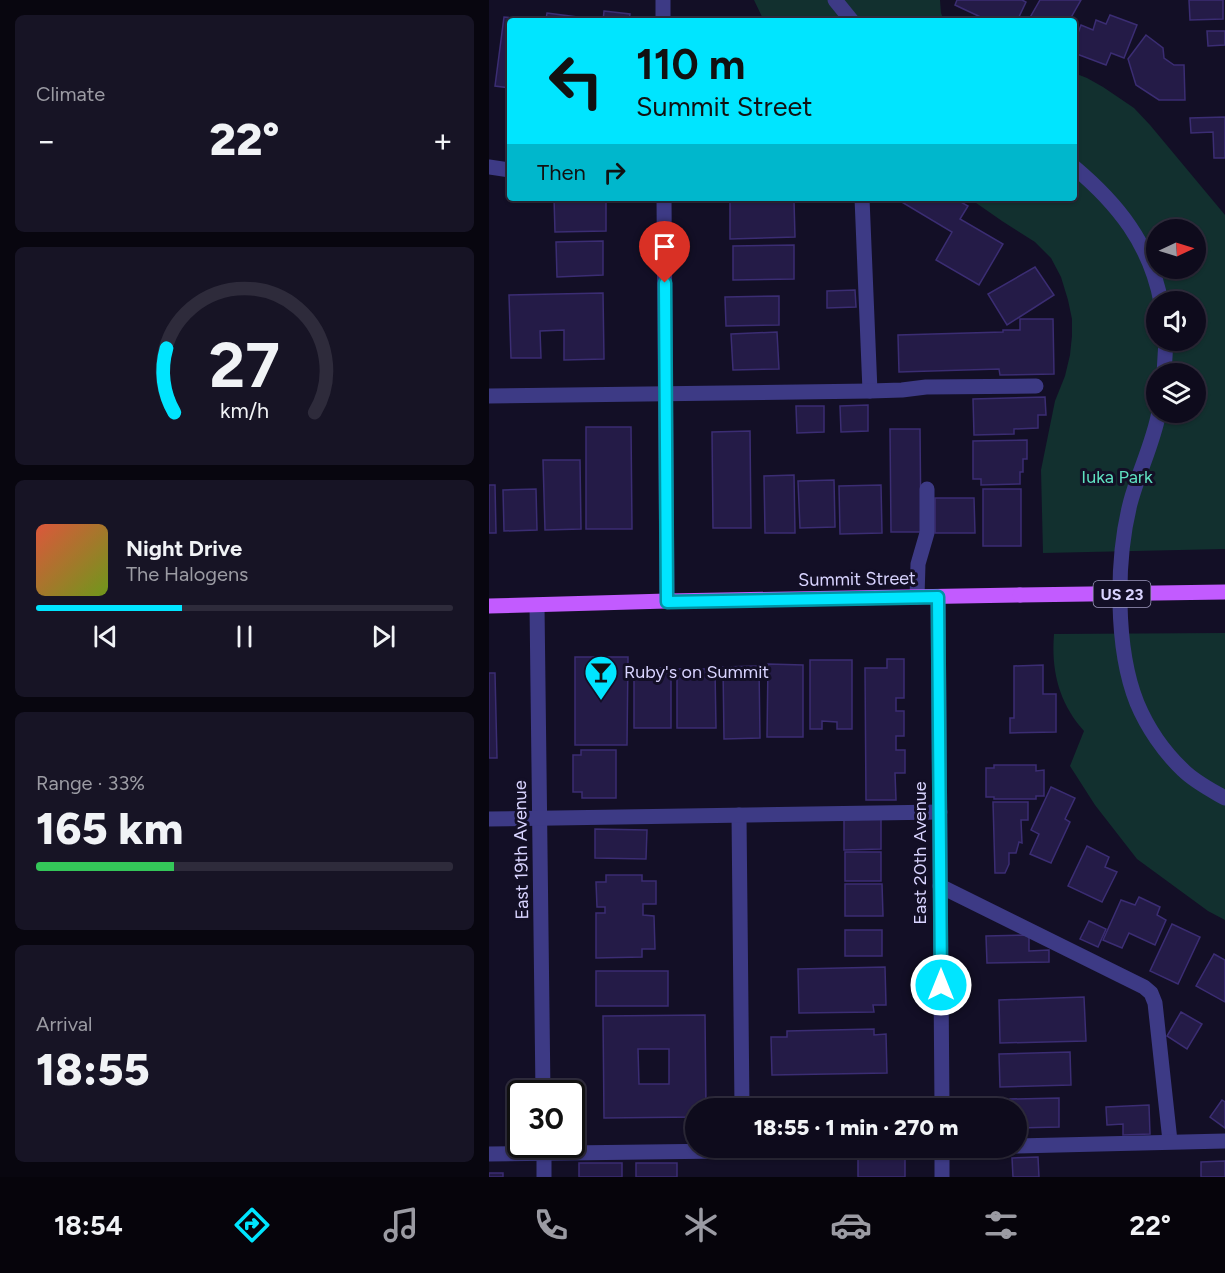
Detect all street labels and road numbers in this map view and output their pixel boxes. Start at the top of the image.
street label: Summit Street [798,567,916,591]
road number: US 23 [1093,581,1151,607]
street label: East 19th Avenue [509,780,533,920]
street label: East 20th Avenue [909,781,931,925]

